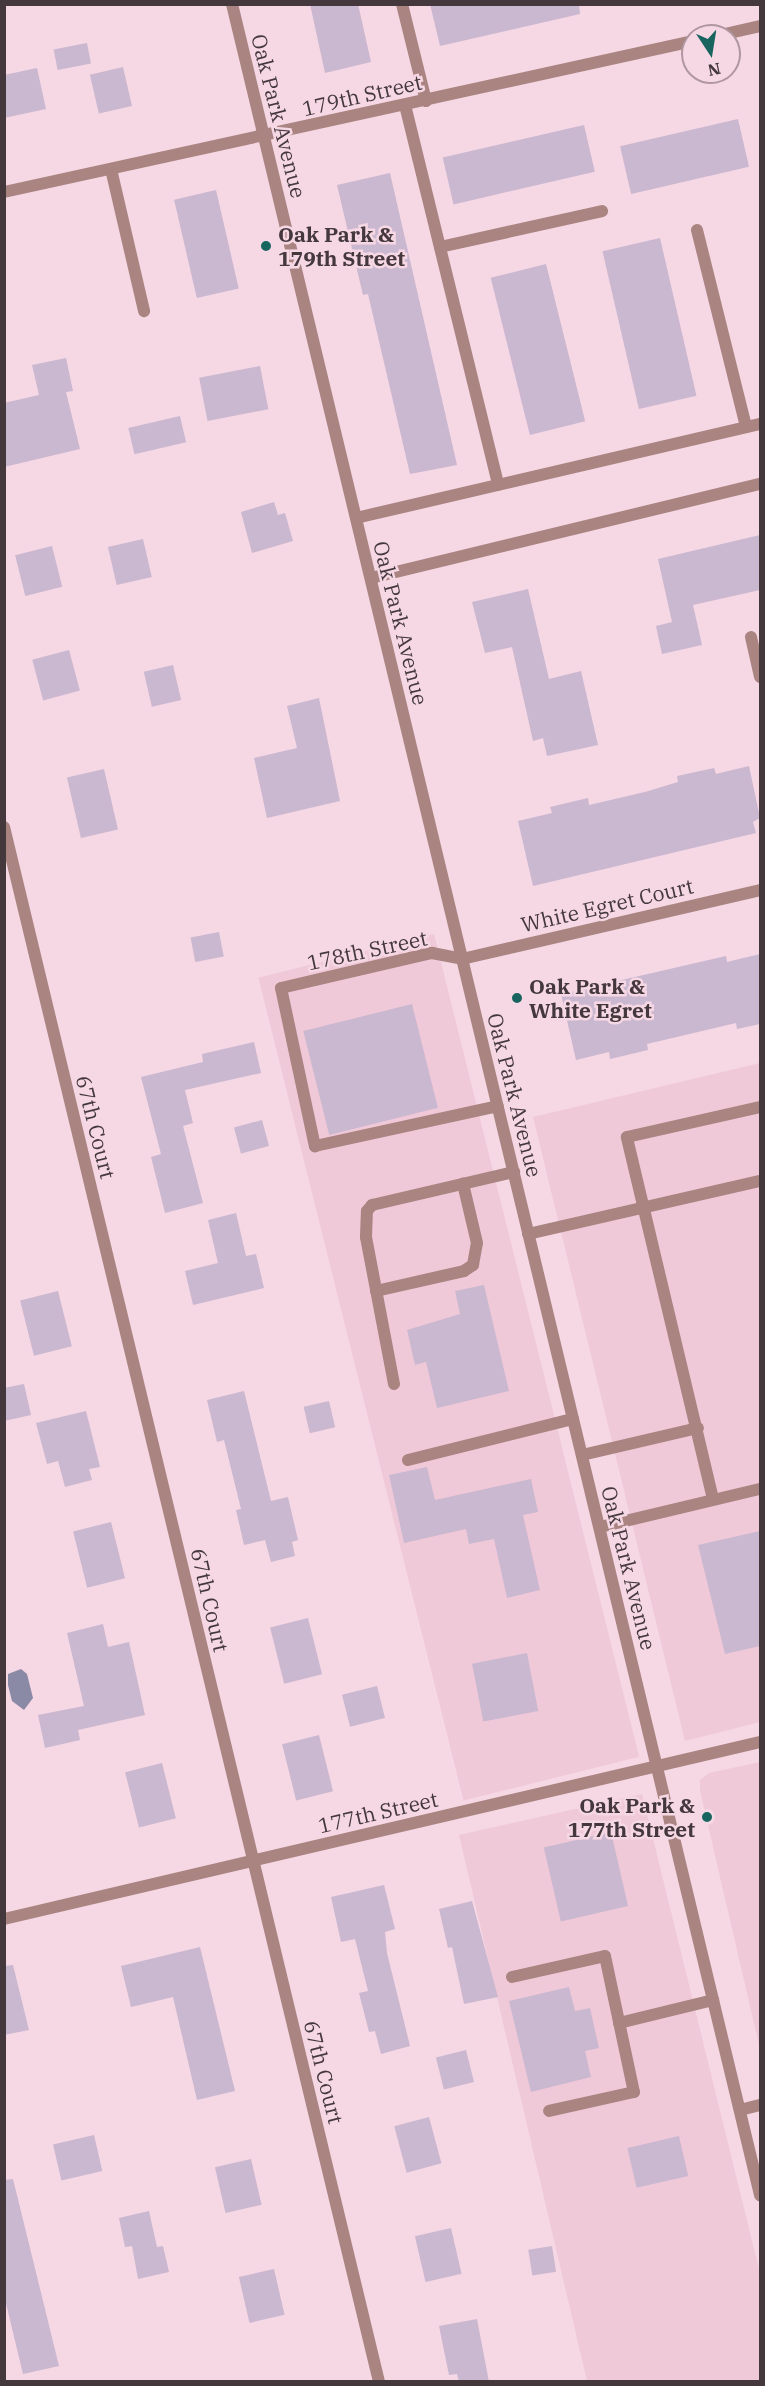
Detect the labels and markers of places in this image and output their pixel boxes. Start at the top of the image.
place label: Oak Park & 179th Street [278,221,405,271]
marker: Oak Park & 179th Street [259,239,273,253]
place label: Oak Park & White Egret [529,973,652,1023]
marker: Oak Park & White Egret [510,991,524,1005]
place label: Oak Park & 177th Street [568,1792,695,1842]
marker: Oak Park & 177th Street [700,1810,714,1824]

